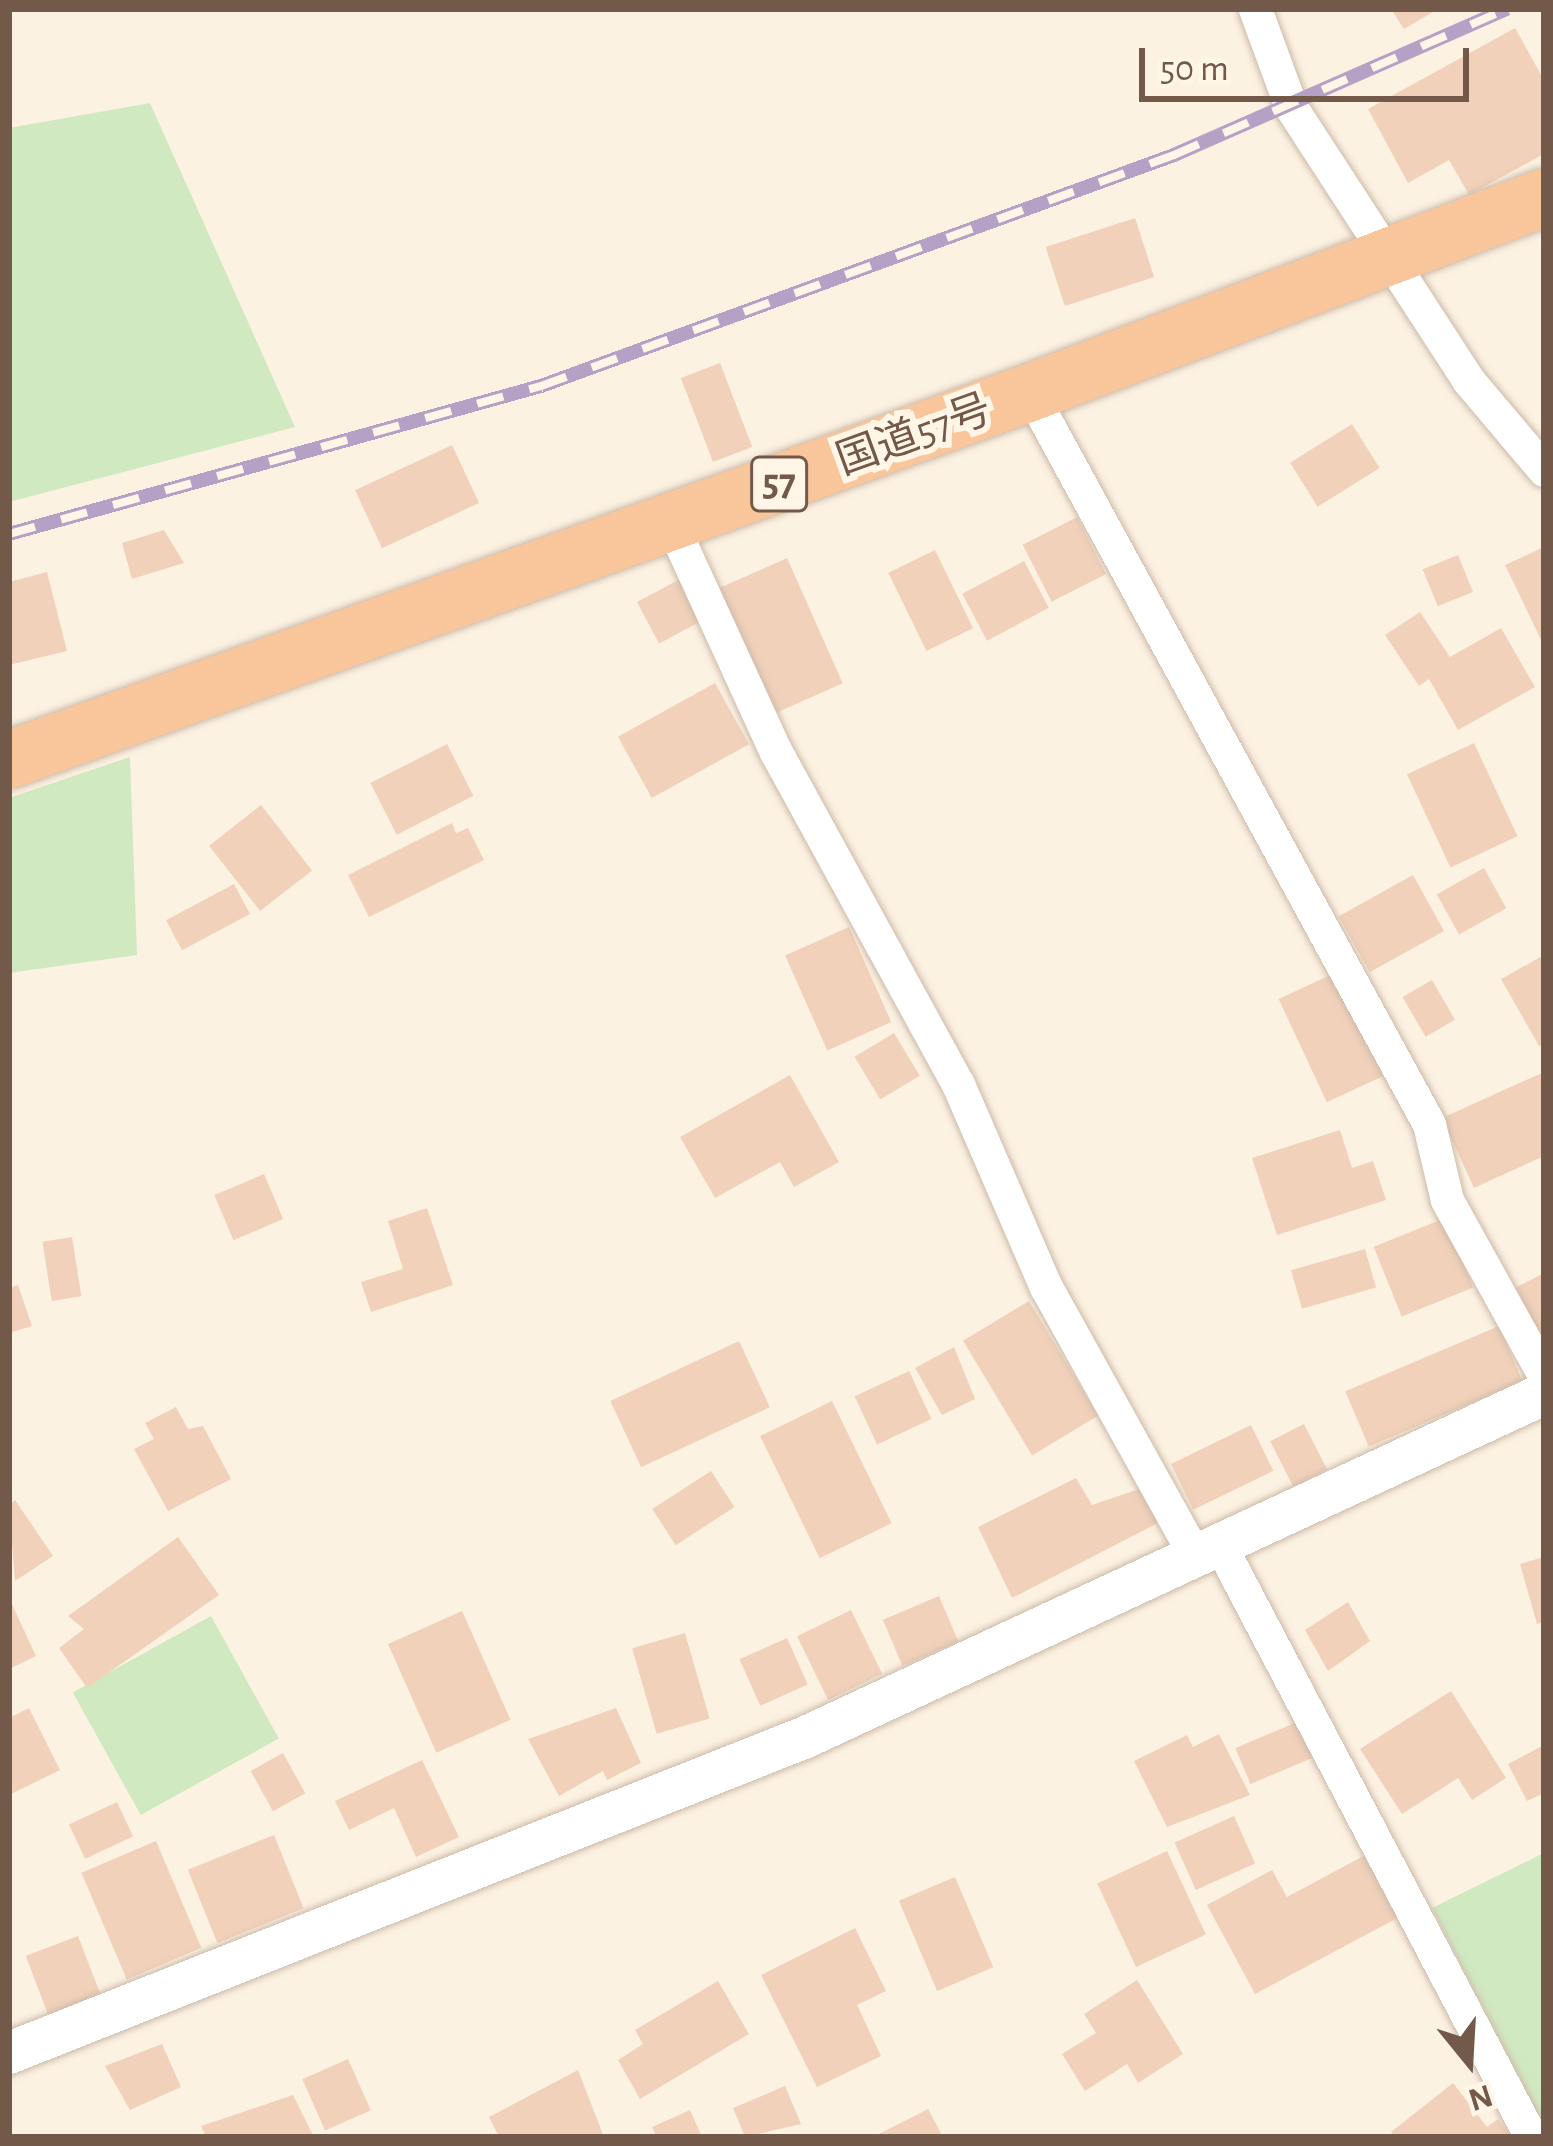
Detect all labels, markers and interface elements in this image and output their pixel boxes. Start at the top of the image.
scale bar [1145,24,1475,98]
text: 50 m [1160,51,1229,87]
street label: 国道57号 [830,384,998,486]
road number: 57 [749,451,809,517]
north arrow [1409,2002,1529,2122]
text: N [1464,2077,1496,2116]

